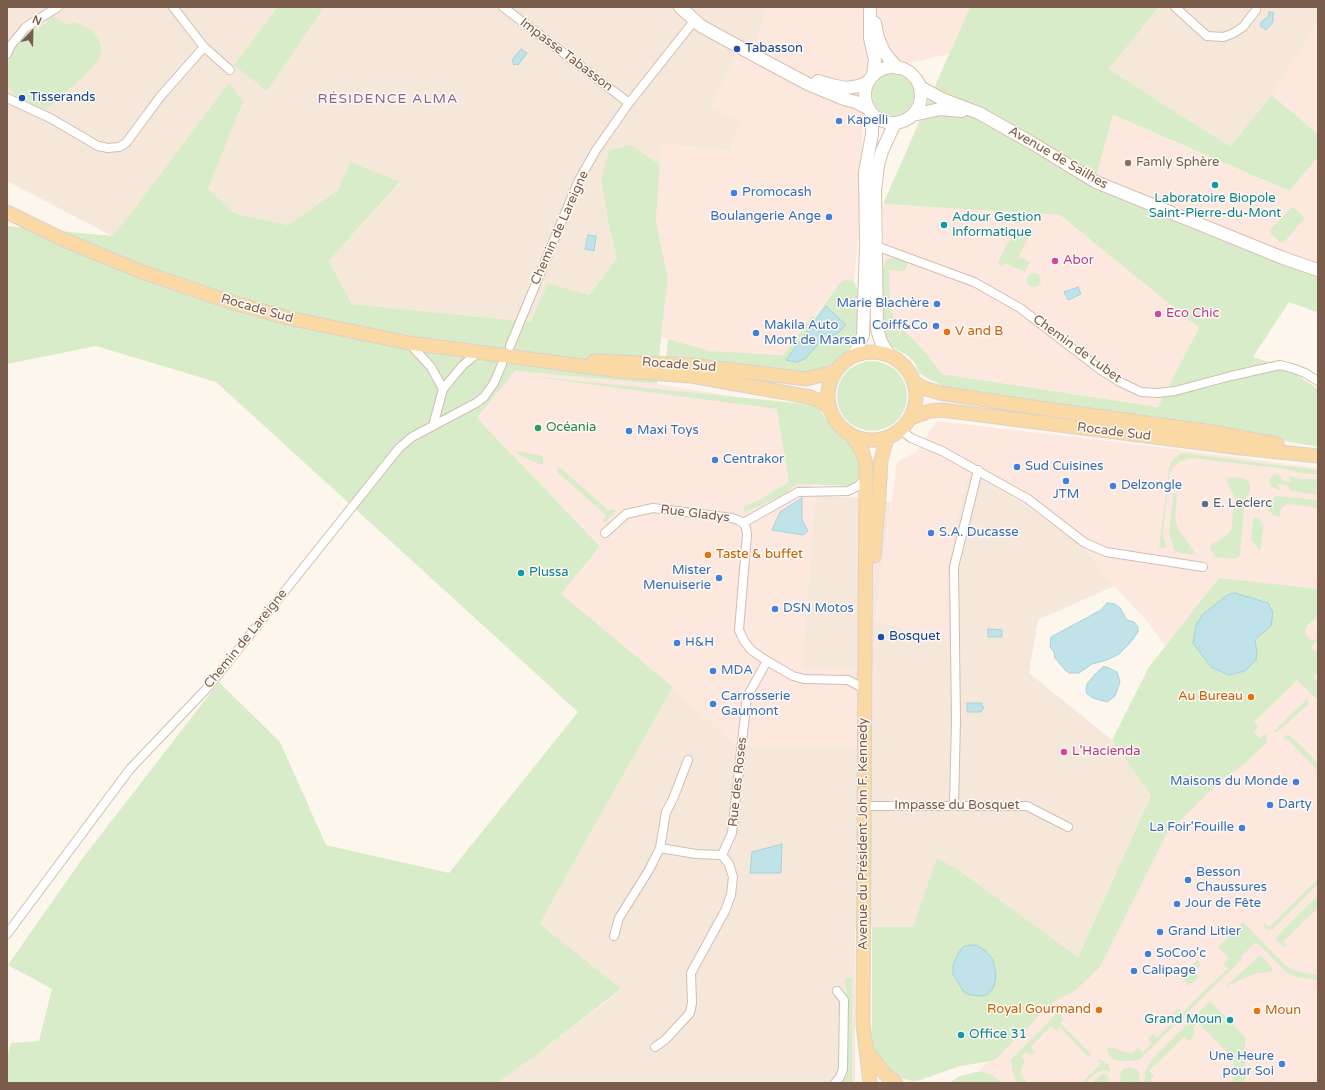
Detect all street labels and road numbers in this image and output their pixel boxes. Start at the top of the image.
street label: Impasse Tabasson [516,15,616,95]
street label: Avenue de Sailhes [1006,123,1110,193]
street label: Chemin de Lareigne [528,168,592,288]
street label: Rocade Sud [219,291,295,327]
street label: Chemin de Lubet [1030,312,1124,386]
street label: Rocade Sud [641,355,717,375]
street label: Rocade Sud [1076,420,1152,444]
street label: Rue Gladys [659,502,731,526]
street label: Chemin de Lareigne [201,586,291,692]
street label: Avenue du Président John F. Kennedy [856,718,872,950]
street label: Rue des Roses [726,736,750,828]
street label: Impasse du Bosquet [894,798,1020,814]

